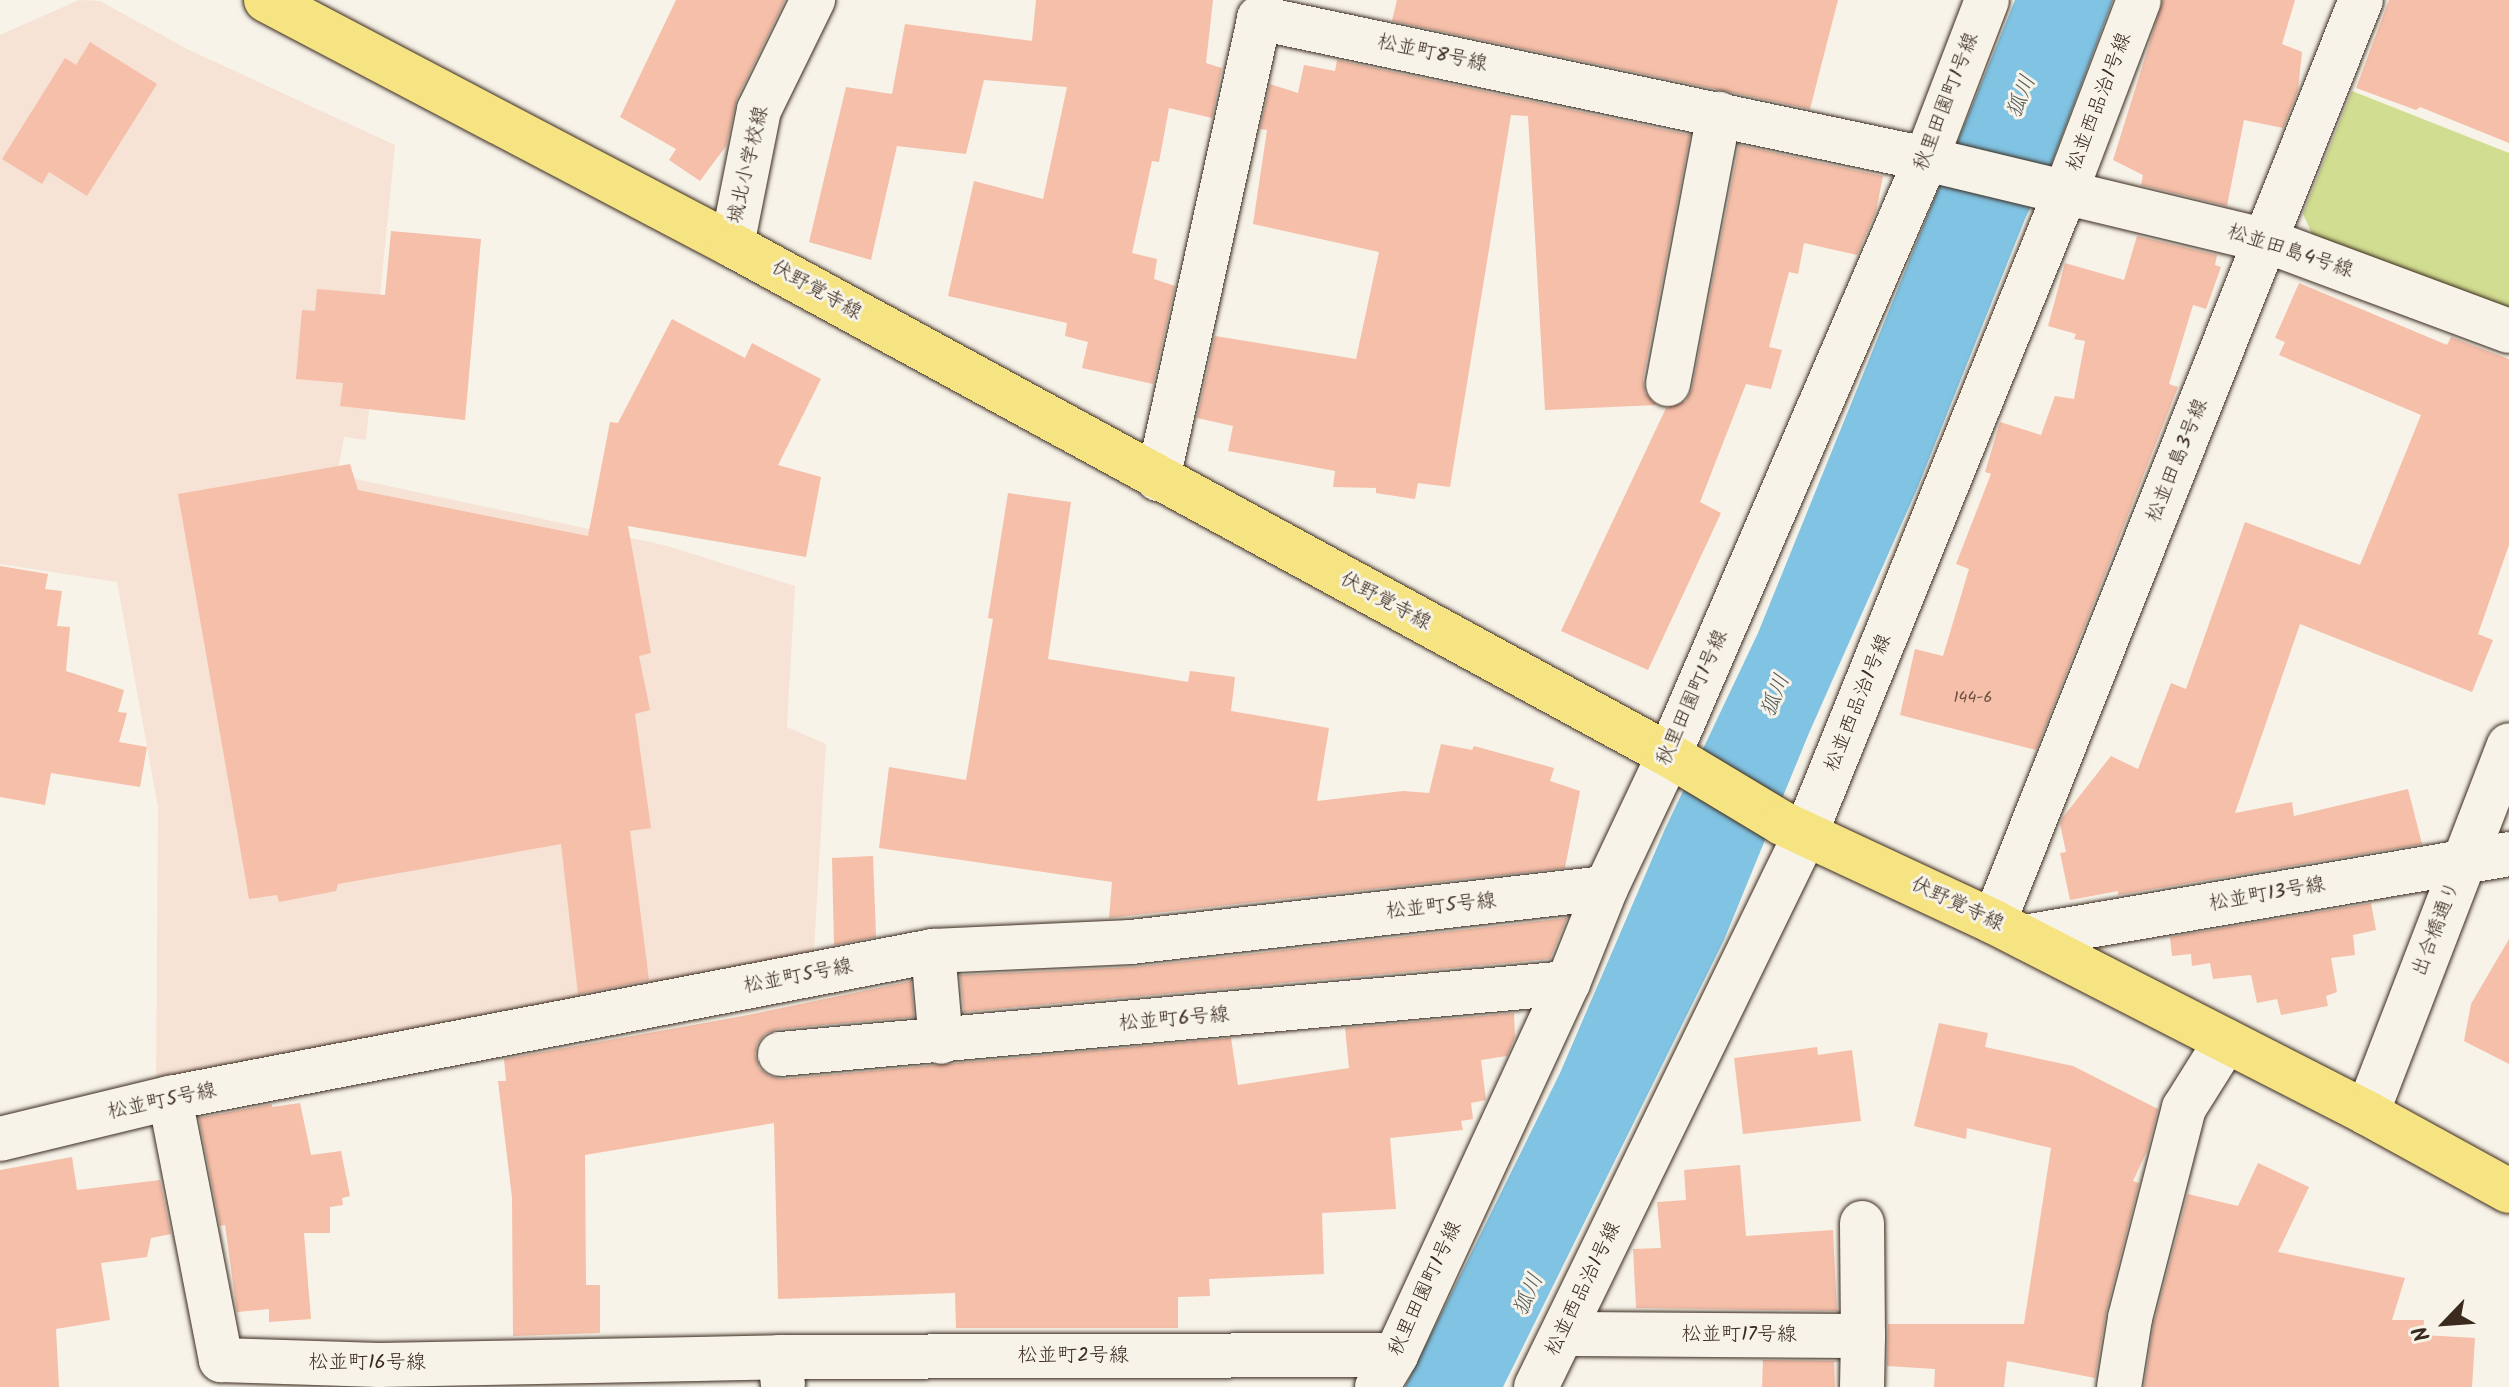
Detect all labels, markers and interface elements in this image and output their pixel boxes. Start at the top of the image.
street label: 秋里田園町1号線 [1910,29,1984,175]
street label: 松並西品治1号線 [2063,29,2137,175]
street label: 松並町8号線 [1375,31,1489,77]
water label: 狐川 [2002,72,2042,122]
street label: 城北小学校線 [724,104,774,226]
street label: 松並田島4号線 [2224,220,2356,284]
street label: 伏野覚寺線 [766,256,866,326]
street label: 松並田島3号線 [2142,396,2214,526]
street label: 伏野覚寺線 [1335,568,1435,636]
street label: 秋里田園町1号線 [1652,626,1734,770]
street label: 松並西品治1号線 [1820,631,1898,775]
water label: 狐川 [1756,671,1796,721]
house number: 144-6 [1954,688,1992,708]
street label: 伏野覚寺線 [1907,873,2007,937]
street label: 松並町13号線 [2207,873,2327,917]
street label: 出合橋通り [2408,878,2466,980]
street label: 松並町5号線 [1385,889,1497,925]
street label: 松並町5号線 [741,955,855,999]
street label: 松並町6号線 [1118,1003,1230,1037]
street label: 松並町5号線 [105,1079,219,1125]
street label: 秋里田園町1号線 [1384,1218,1468,1360]
street label: 松並西品治1号線 [1541,1218,1627,1360]
water label: 狐川 [1508,1270,1550,1320]
north arrow [2405,1283,2485,1363]
text: N [2404,1320,2442,1347]
street label: 松並町17号線 [1681,1323,1797,1347]
street label: 松並町2号線 [1017,1344,1129,1368]
street label: 松並町16号線 [308,1351,426,1375]

